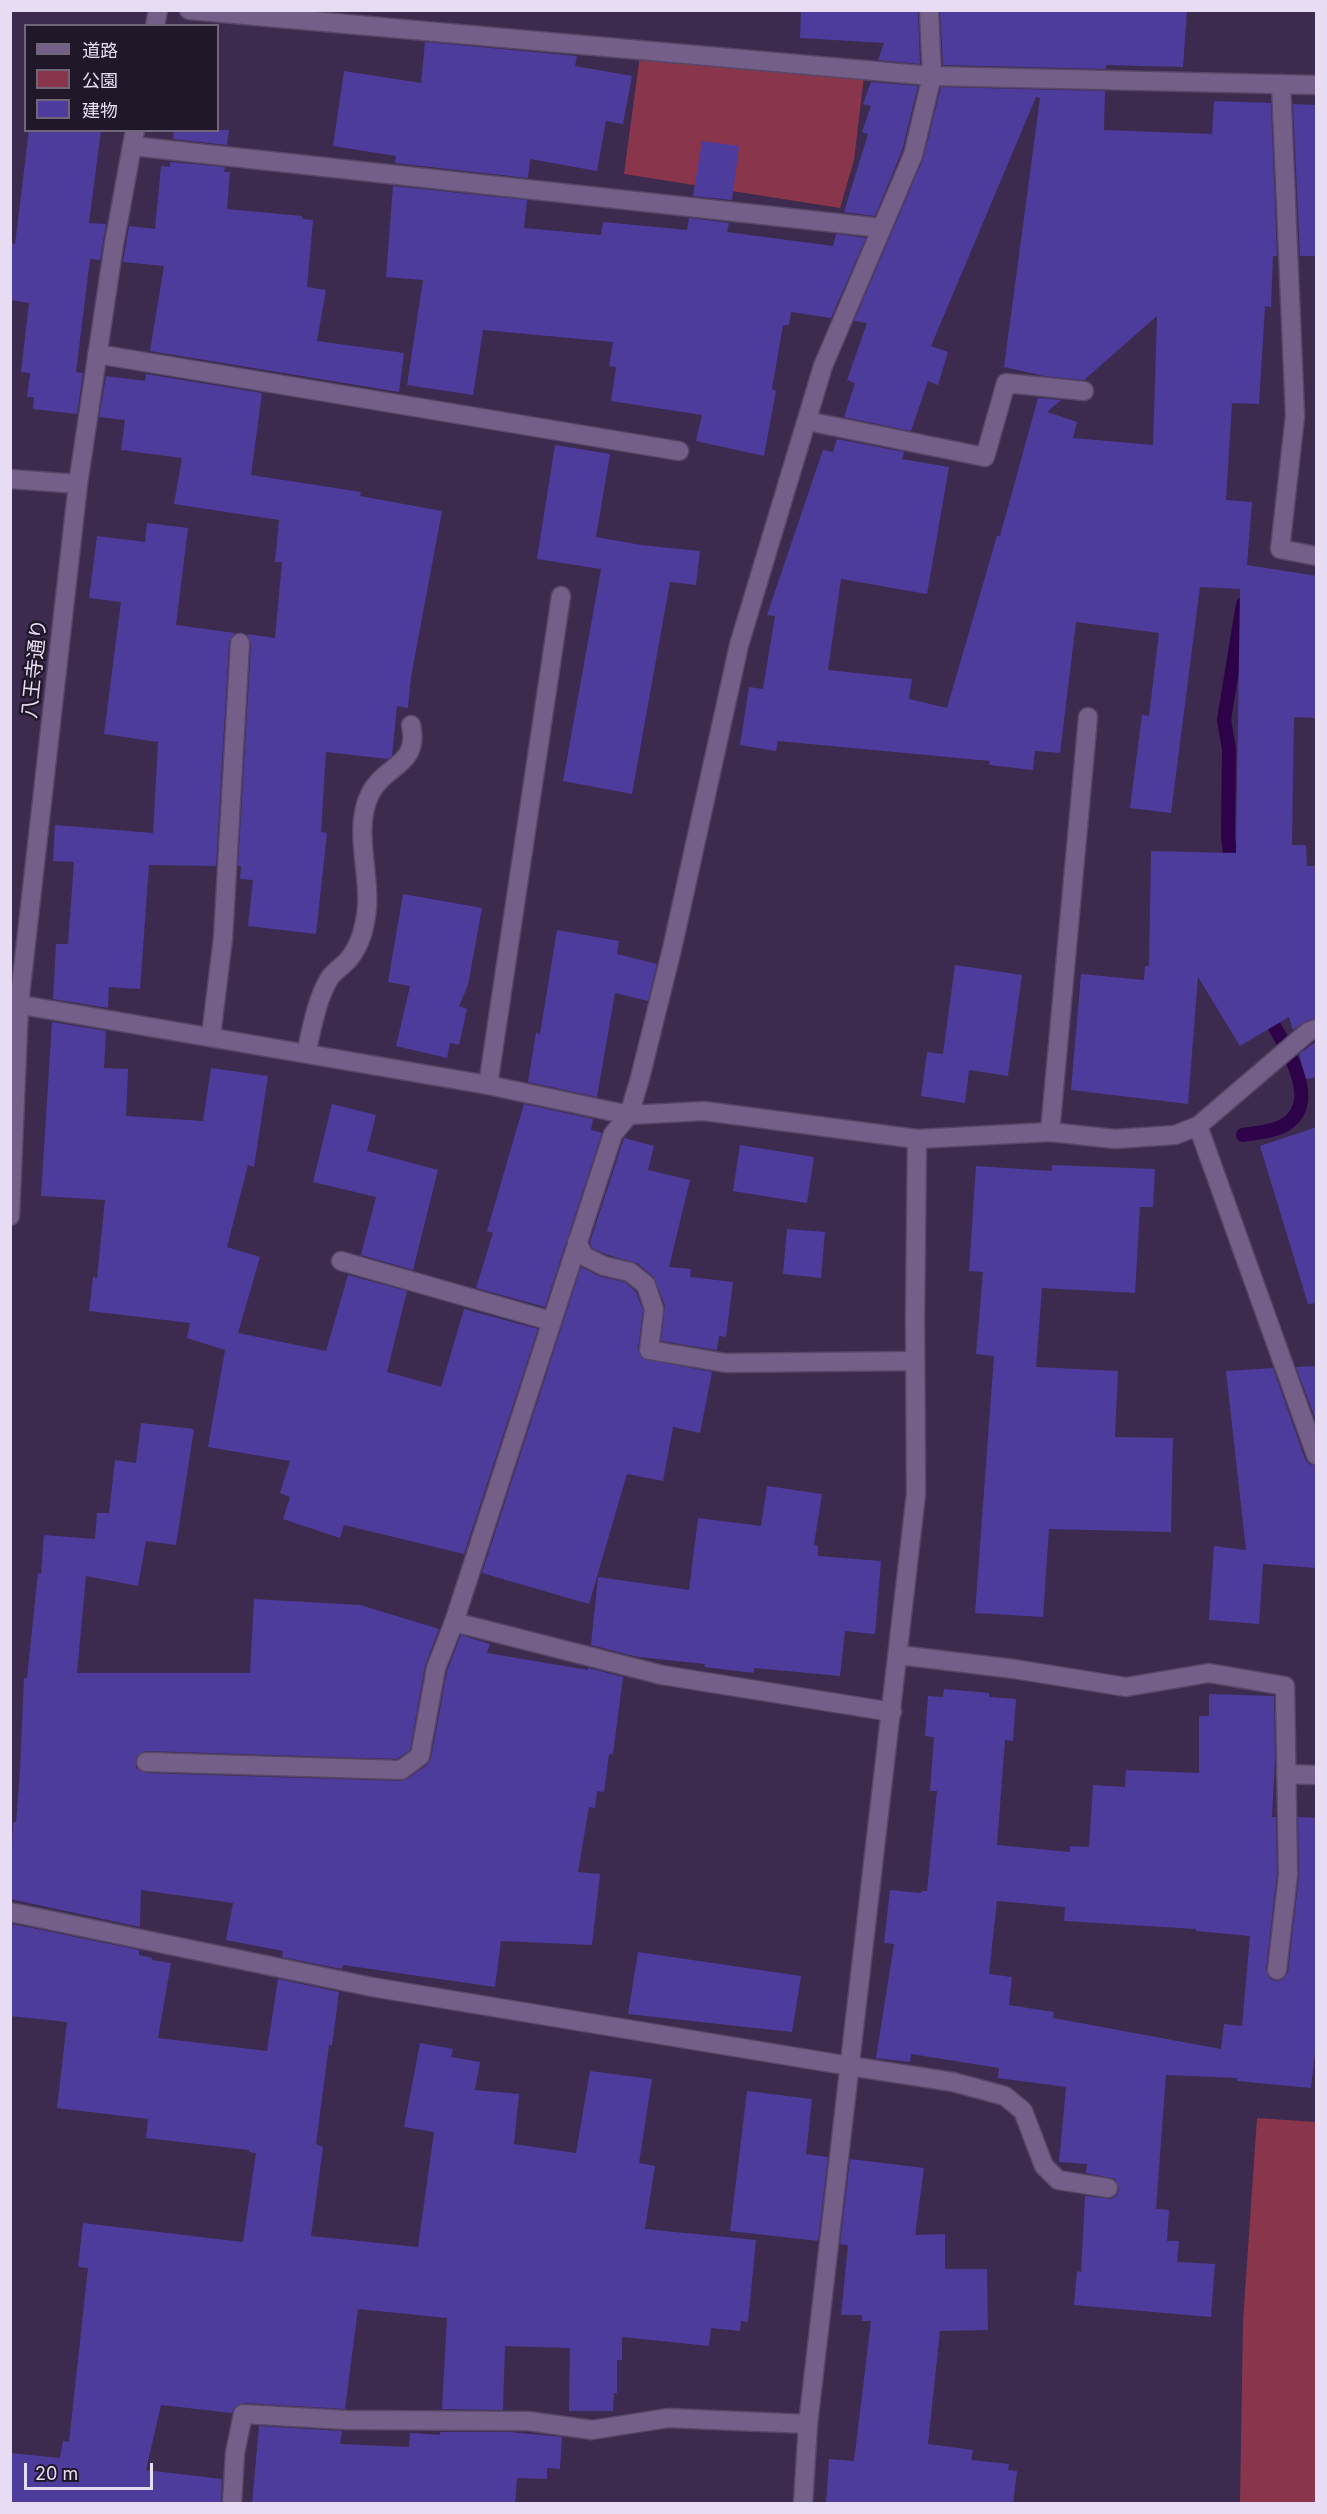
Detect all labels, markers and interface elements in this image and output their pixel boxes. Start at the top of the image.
legend [24,24,219,132]
text: 道路 [82,40,118,61]
text: 公園 [82,70,118,91]
text: 建物 [82,100,118,121]
street label: 八王寺通り [18,618,52,720]
scale bar [27,2451,156,2489]
text: 20 m [35,2463,78,2484]

